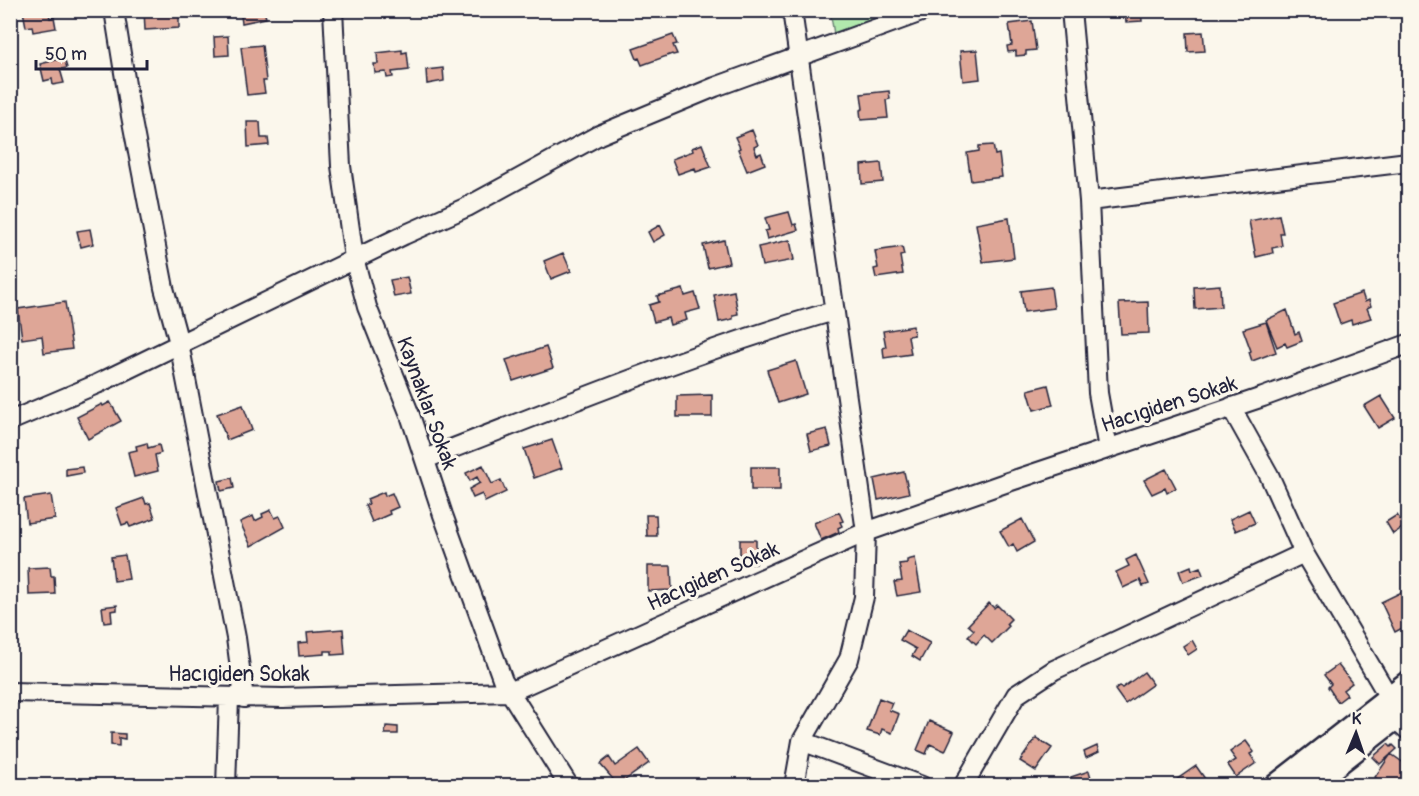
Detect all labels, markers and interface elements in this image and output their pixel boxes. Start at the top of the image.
scale bar [36,33,147,71]
text: 50 m [45,43,87,66]
street label: Kaynaklar Sokak [390,333,463,474]
street label: Hacıgiden Sokak [1098,370,1241,439]
street label: Hacıgiden Sokak [643,535,783,618]
street label: Hacıgiden Sokak [168,661,310,688]
north arrow [1326,703,1386,763]
text: K [1351,709,1362,729]

